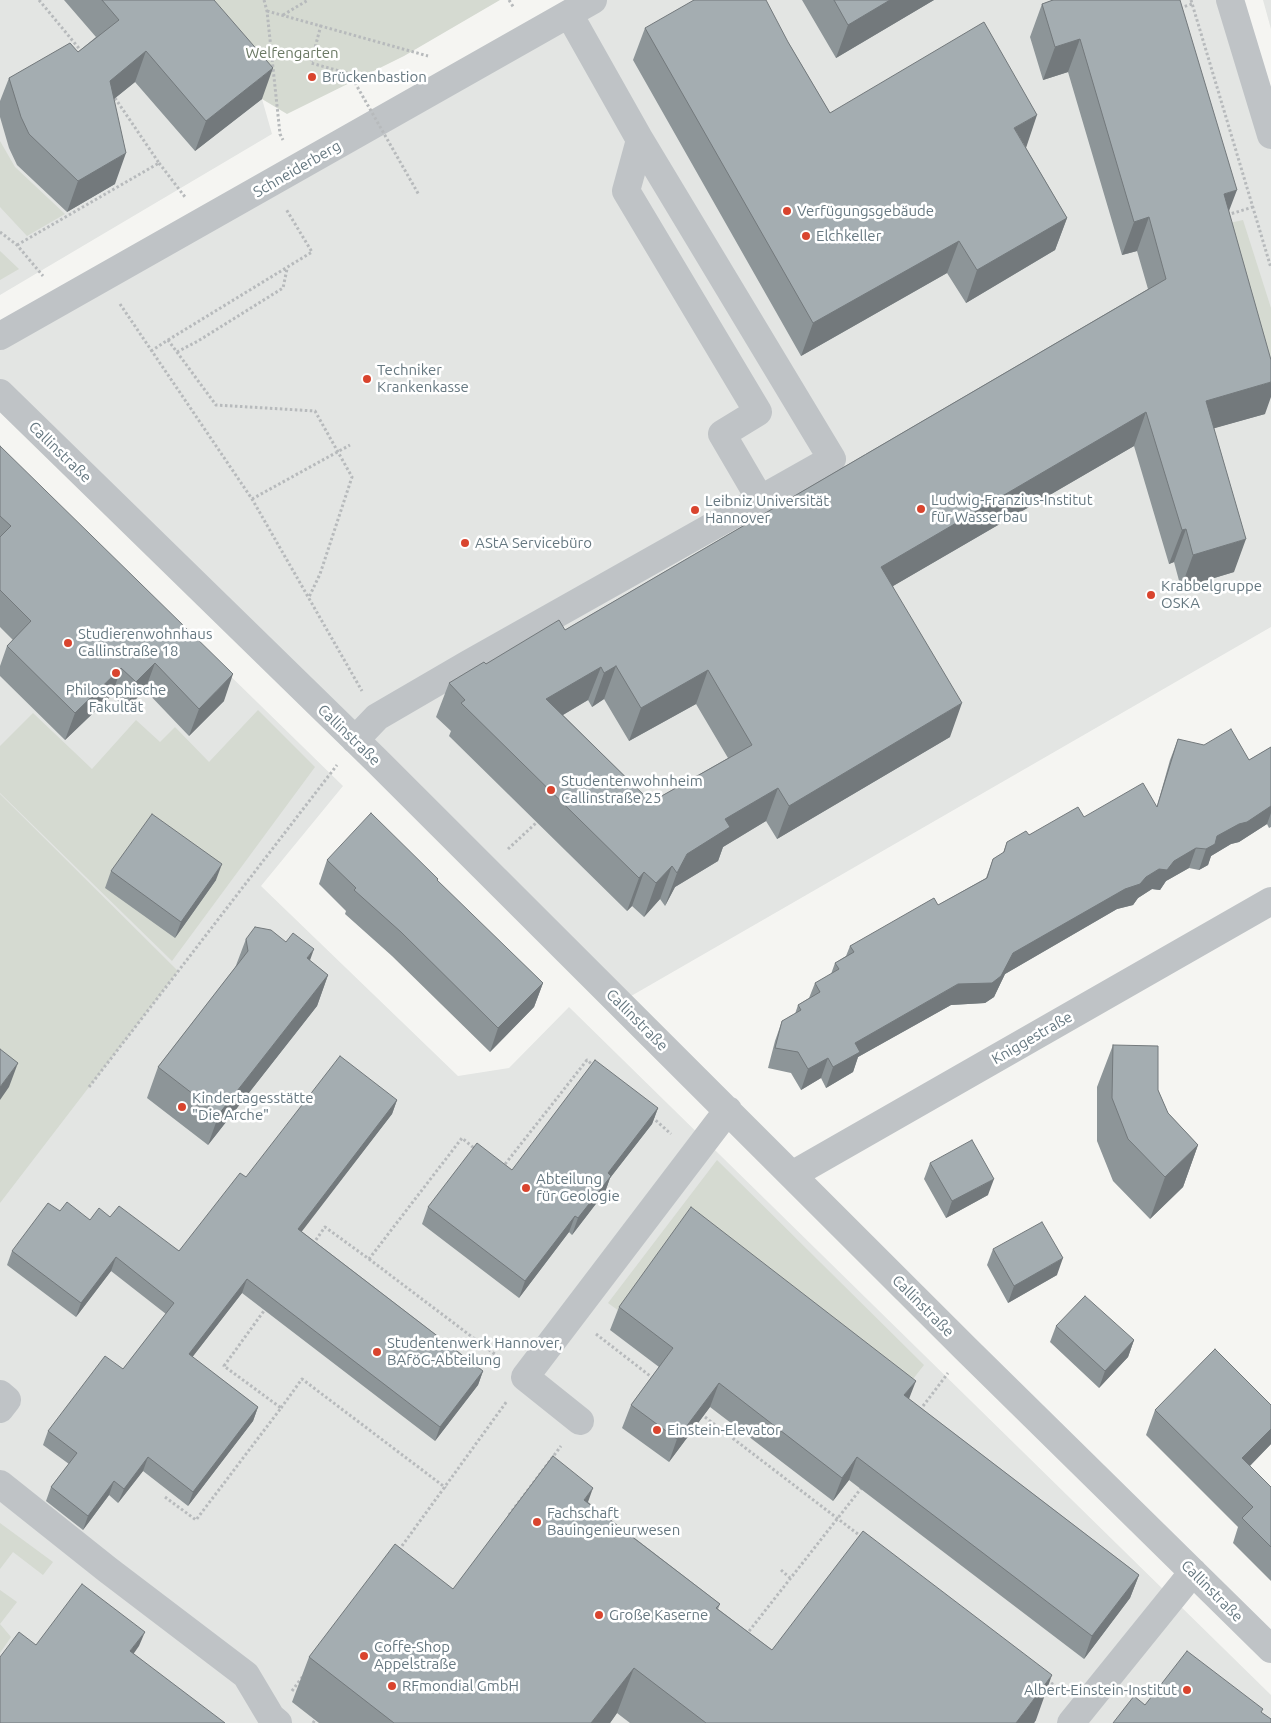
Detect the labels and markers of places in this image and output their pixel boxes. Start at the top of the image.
place label: Brückenbastion [322,68,427,86]
marker: Brückenbastion [306,71,318,83]
place label: Verfügungsgebäude [797,202,934,220]
marker: Verfügungsgebäude [781,205,793,217]
place label: Elchkeller [816,227,881,245]
marker: Elchkeller [800,230,812,242]
place label: Techniker Krankenkasse [377,361,469,396]
marker: Techniker Krankenkasse [361,373,373,385]
place label: Ludwig-Franzius-Institut für Wasserbau [931,491,1093,526]
place label: Leibniz Universität Hannover [705,492,829,527]
marker: Ludwig-Franzius-Institut für Wasserbau [915,503,927,515]
marker: Leibniz Universität Hannover [689,504,701,516]
place label: AStA Servicebüro [475,534,592,552]
marker: AStA Servicebüro [459,537,471,549]
place label: Krabbelgruppe OSKA [1161,577,1262,612]
marker: Krabbelgruppe OSKA [1145,589,1157,601]
place label: Studierenwohnhaus Callinstraße 18 [78,625,212,660]
marker: Studierenwohnhaus Callinstraße 18 [62,637,74,649]
marker: Philosophische Fakultät [110,667,122,679]
place label: Philosophische Fakultät [66,681,166,716]
place label: Studentenwohnheim Callinstraße 25 [561,772,703,807]
marker: Studentenwohnheim Callinstraße 25 [545,784,557,796]
place label: Kindertagesstätte "Die Arche" [192,1089,313,1124]
marker: Kindertagesstätte "Die Arche" [176,1101,188,1113]
place label: Abteilung für Geologie [536,1170,620,1205]
marker: Abteilung für Geologie [520,1182,532,1194]
place label: Studentenwerk Hannover, BAföG-Abteilung [387,1334,563,1369]
marker: Studentenwerk Hannover, BAföG-Abteilung [371,1346,383,1358]
place label: Einstein-Elevator [667,1421,781,1439]
marker: Einstein-Elevator [651,1424,663,1436]
place label: Fachschaft Bauingenieurwesen [547,1504,680,1539]
marker: Fachschaft Bauingenieurwesen [531,1516,543,1528]
place label: Große Kaserne [609,1606,708,1624]
marker: Große Kaserne [593,1609,605,1621]
place label: Coffe-Shop Appelstraße [374,1638,457,1673]
marker: Coffe-Shop Appelstraße [358,1650,370,1662]
place label: RFmondial GmbH [402,1677,519,1695]
marker: RFmondial GmbH [386,1680,398,1692]
place label: Albert-Einstein-Institut [1024,1681,1177,1699]
marker: Albert-Einstein-Institut [1181,1684,1193,1696]

